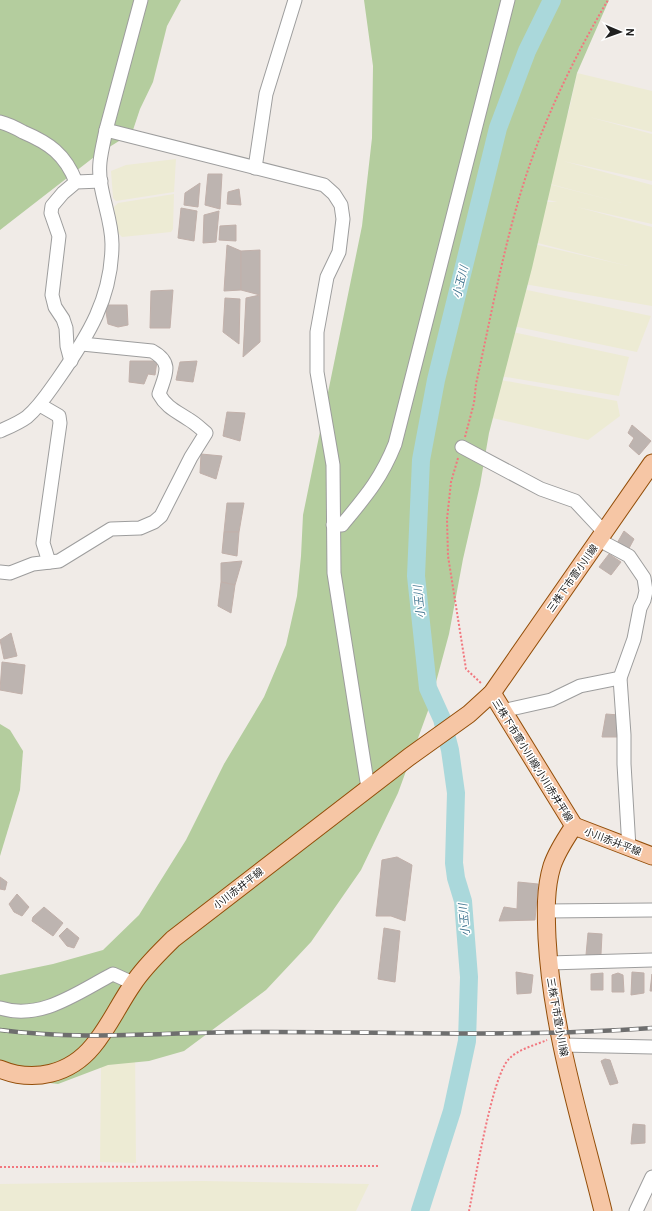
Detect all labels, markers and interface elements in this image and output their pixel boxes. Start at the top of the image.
north arrow [600,12,640,52]
text: N [623,28,636,37]
water label: 小玉川 [450,264,471,300]
street label: 三株下市萱小川線 [545,542,600,614]
water label: 小玉川 [411,584,428,619]
street label: 三株下市萱小川線;小川赤井平線 [490,697,575,823]
street label: 小川赤井平線 [583,826,643,857]
street label: 小川赤井平線 [211,866,265,911]
water label: 小玉川 [456,902,472,937]
street label: 三株下市萱小川線 [545,977,570,1057]

